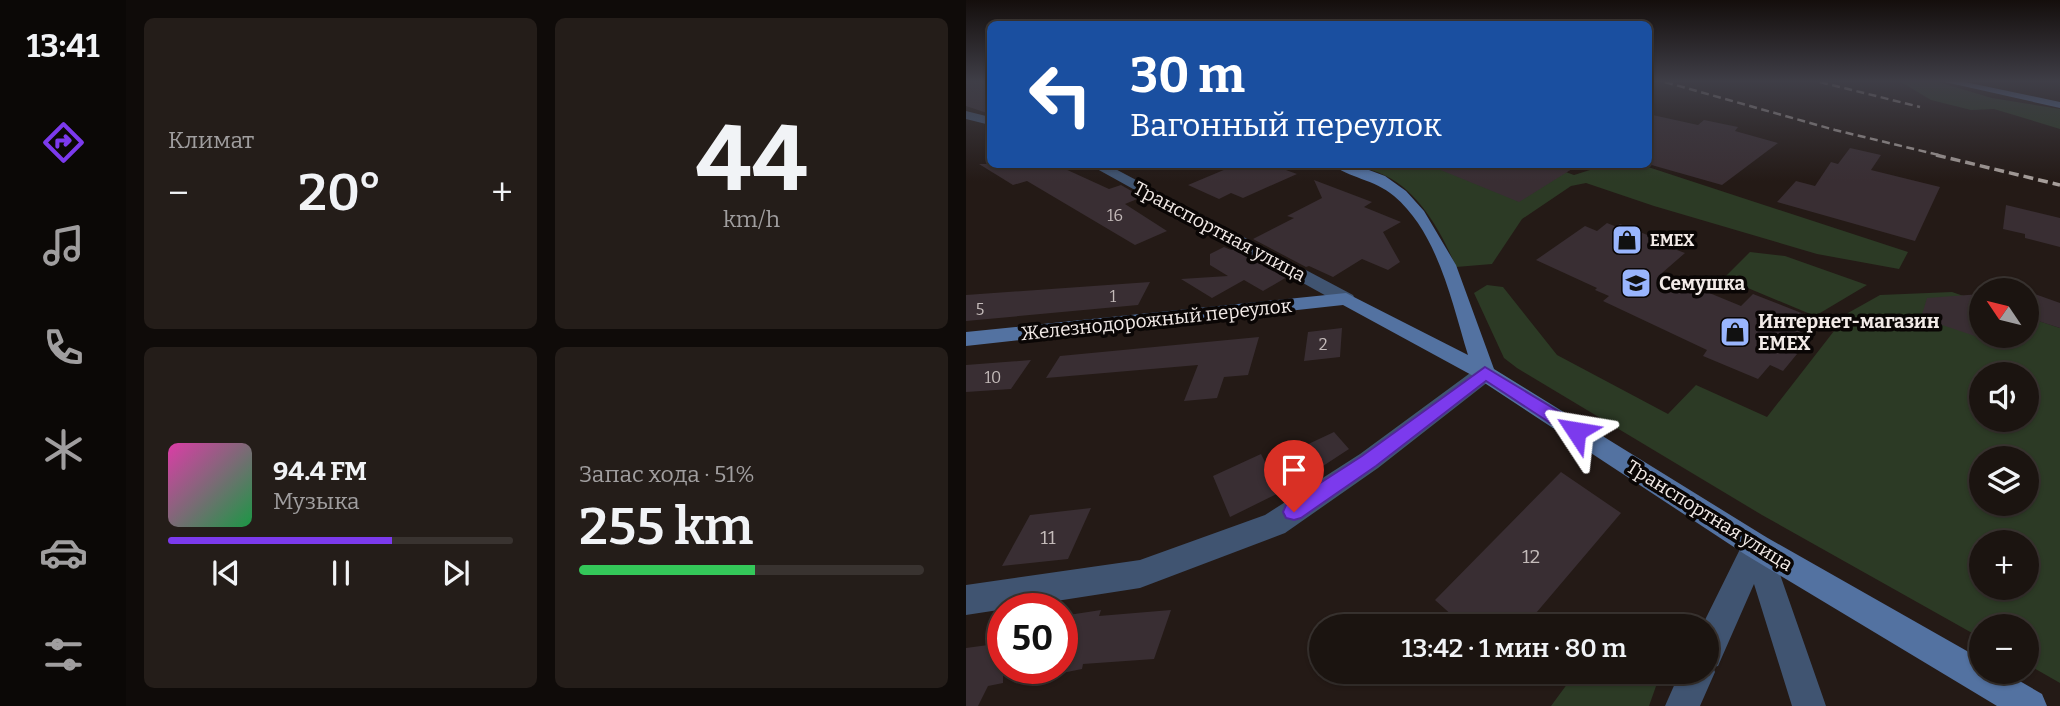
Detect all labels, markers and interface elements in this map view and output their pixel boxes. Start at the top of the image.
text: 13:41 [26,27,100,65]
text: 30 m [1130,46,1245,105]
icon: left [1015,49,1106,140]
text: 44 [696,105,807,214]
text: Вагонный переулок [1130,106,1442,144]
icon: directions [39,118,88,167]
text: Климат [168,126,254,154]
text: 20° [298,161,382,224]
text: − [168,170,189,216]
text: + [491,170,513,216]
street label: Транспортная улица [1130,176,1310,287]
text: km/h [723,205,780,233]
house number: 16 [1107,206,1123,225]
icon: music [39,221,88,270]
shop icon: EMEX [1610,223,1644,257]
place label: EMEX [1650,231,1695,250]
school or university icon: Семушка [1619,266,1653,300]
place label: Семушка [1659,272,1746,295]
north arrow [1969,278,2039,348]
map controls [1969,278,2039,684]
house number: 1 [1110,287,1117,306]
street label: Железнодорожный переулок [1019,294,1294,345]
house number: 5 [976,300,984,319]
place label: Интернет-магазин EMEX [1758,310,1940,355]
shop icon: Интернет-магазин EMEX [1718,315,1752,349]
icon: phone [39,323,88,372]
house number: 2 [1319,335,1327,354]
button: sound [1969,362,2039,432]
house number: 10 [985,368,1001,387]
position arrow [1539,394,1613,468]
icon: climate [39,425,88,474]
pin [1264,440,1324,512]
button: layers [1969,446,2039,516]
icon: arrive [1275,451,1313,489]
street label: Транспортная улица [1622,455,1798,576]
text: 94.4 FM [273,456,367,487]
text: Запас хода · 51% [579,460,755,488]
text: Музыка [273,487,360,515]
text: 255 km [579,495,753,558]
house number: 11 [1040,526,1056,549]
icon: car [39,528,88,577]
button: + [1969,530,2039,600]
house number: 12 [1522,545,1540,568]
icon: previous [207,554,245,592]
icon: pause [322,554,360,592]
icon: next [437,554,475,592]
speed limit sign: 50 [987,593,1078,684]
button: − [1969,614,2039,684]
icon: filters [39,630,88,679]
text: 13:42 · 1 мин · 80 m [1401,633,1627,664]

